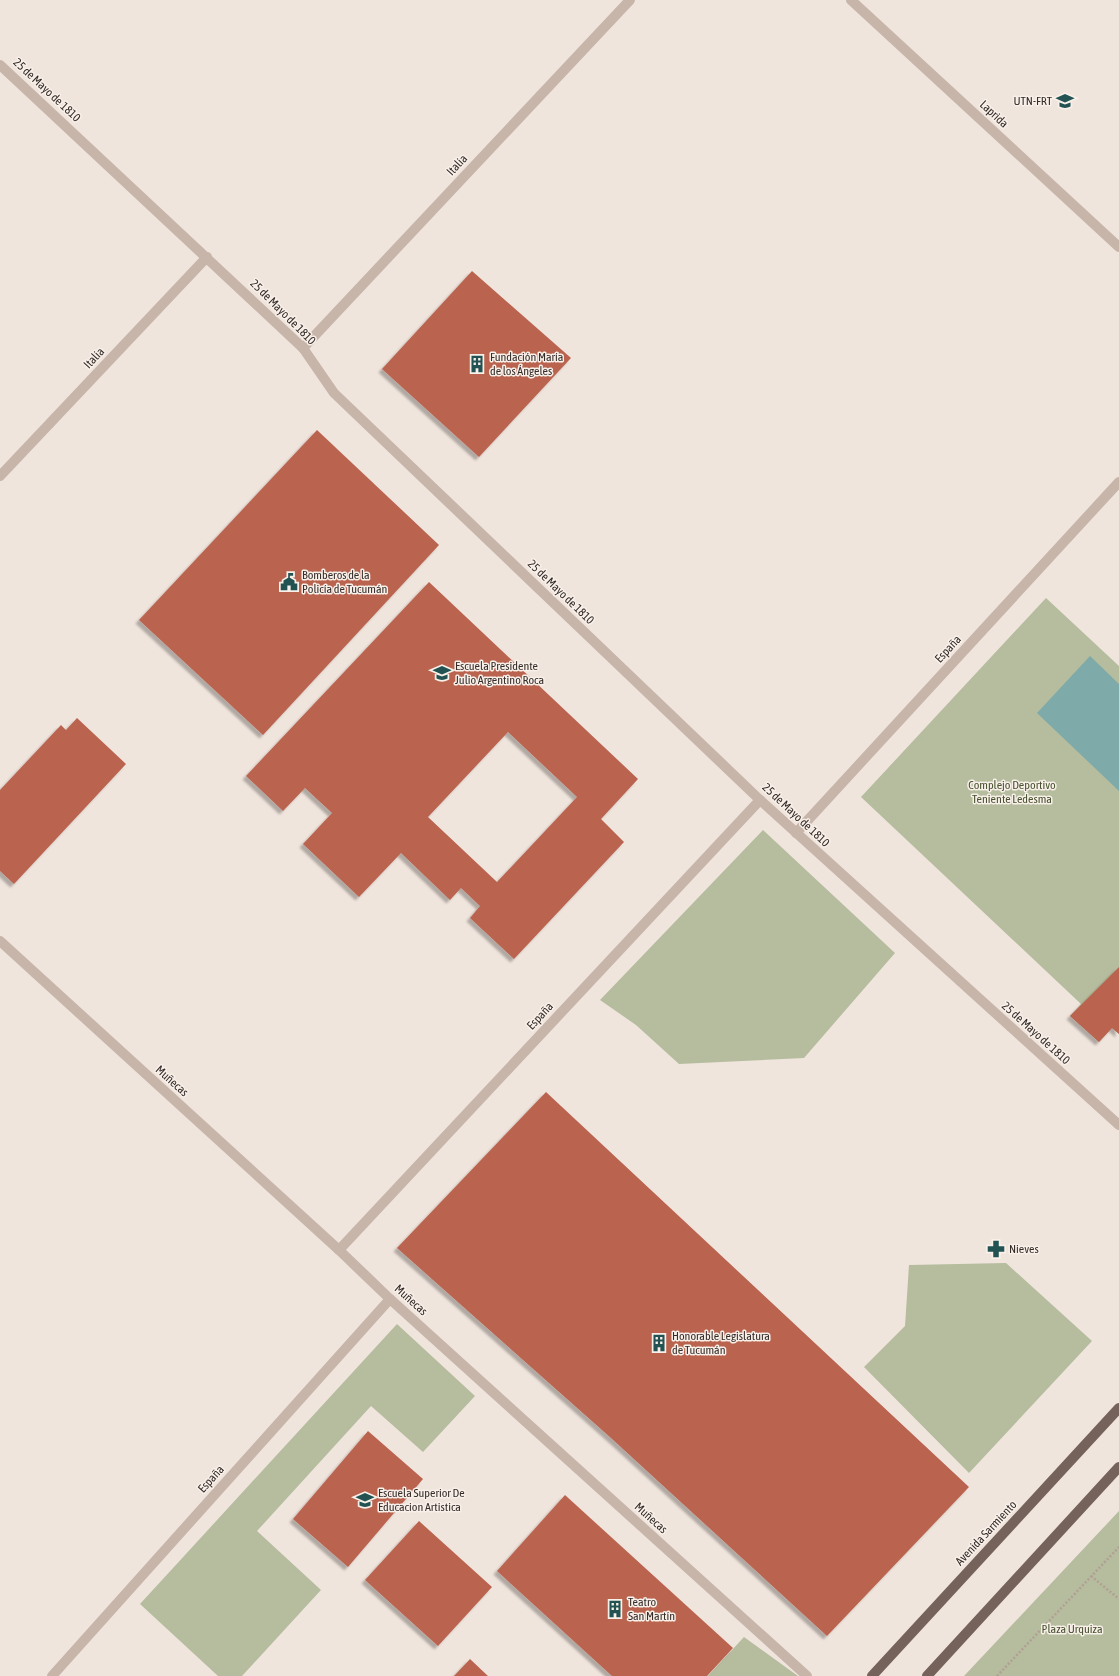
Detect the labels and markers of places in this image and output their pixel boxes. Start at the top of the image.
school or university icon: UTN-FRT [1055,91,1075,111]
place label: UTN-FRT [1013,94,1053,108]
place label: Fundación María de los Ángeles [490,350,563,378]
building icon: Fundación María de los Ángeles [467,354,487,374]
place label: Bomberos de la Policía de Tucumán [302,568,387,596]
public building icon: Bomberos de la Policía de Tucumán [279,572,299,592]
place label: Escuela Presidente Julio Argentino Roca [455,659,544,687]
school or university icon: Escuela Presidente Julio Argentino Roca [432,663,452,683]
pharmacy icon: Nieves [986,1239,1006,1259]
place label: Nieves [1009,1242,1039,1256]
place label: Honorable Legislatura de Tucumán [672,1329,770,1357]
building icon: Honorable Legislatura de Tucumán [649,1333,669,1353]
place label: Escuela Superior De Educacion Artistica [378,1486,465,1514]
school or university icon: Escuela Superior De Educacion Artistica [355,1490,375,1510]
place label: Teatro San Martín [628,1595,675,1623]
building icon: Teatro San Martín [605,1599,625,1619]

